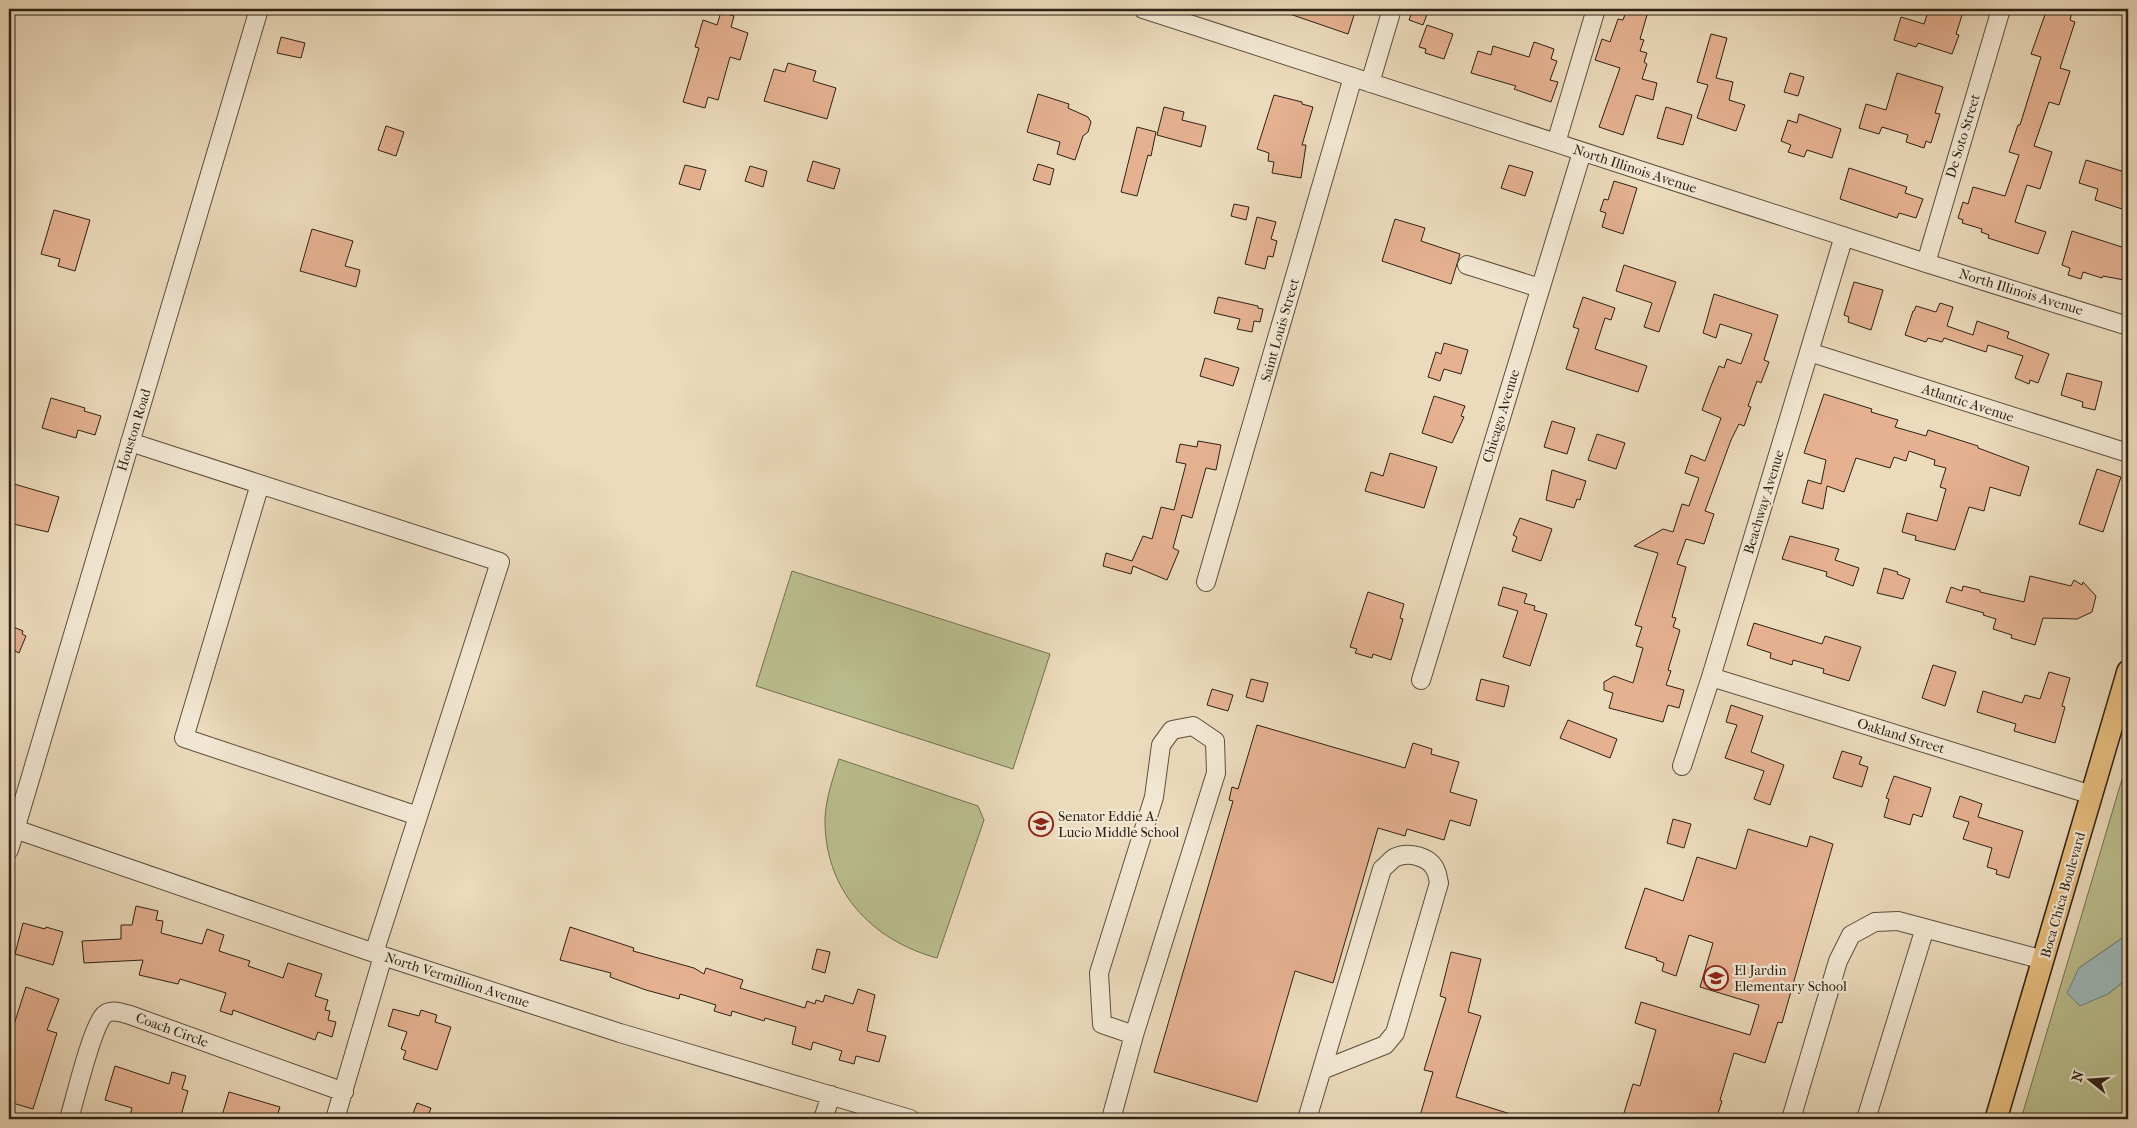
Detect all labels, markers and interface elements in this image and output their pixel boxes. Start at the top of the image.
street label: De Soto Street [1942,92,1984,180]
street label: North Illinois Avenue [1571,141,1699,197]
street label: North Illinois Avenue [1957,265,2085,319]
street label: Saint Louis Street [1257,276,1303,384]
street label: Chicago Avenue [1479,367,1523,465]
street label: Atlantic Avenue [1919,380,2016,426]
street label: Houston Road [113,386,155,473]
street label: Beachway Avenue [1740,448,1788,556]
street label: Oakland Street [1855,715,1947,757]
place label: Senator Eddie A. Lucio Middle School [1058,808,1180,841]
school or university icon: Senator Eddie A. Lucio Middle School [1028,811,1054,837]
street label: Boca Chica Boulevard [2037,830,2089,960]
street label: North Vermillion Avenue [382,949,532,1011]
place label: El Jardin Elementary School [1734,962,1847,995]
school or university icon: El Jardin Elementary School [1703,965,1729,991]
street label: Coach Circle [133,1009,211,1051]
north arrow [2064,1056,2114,1106]
text: N [2068,1068,2088,1084]

